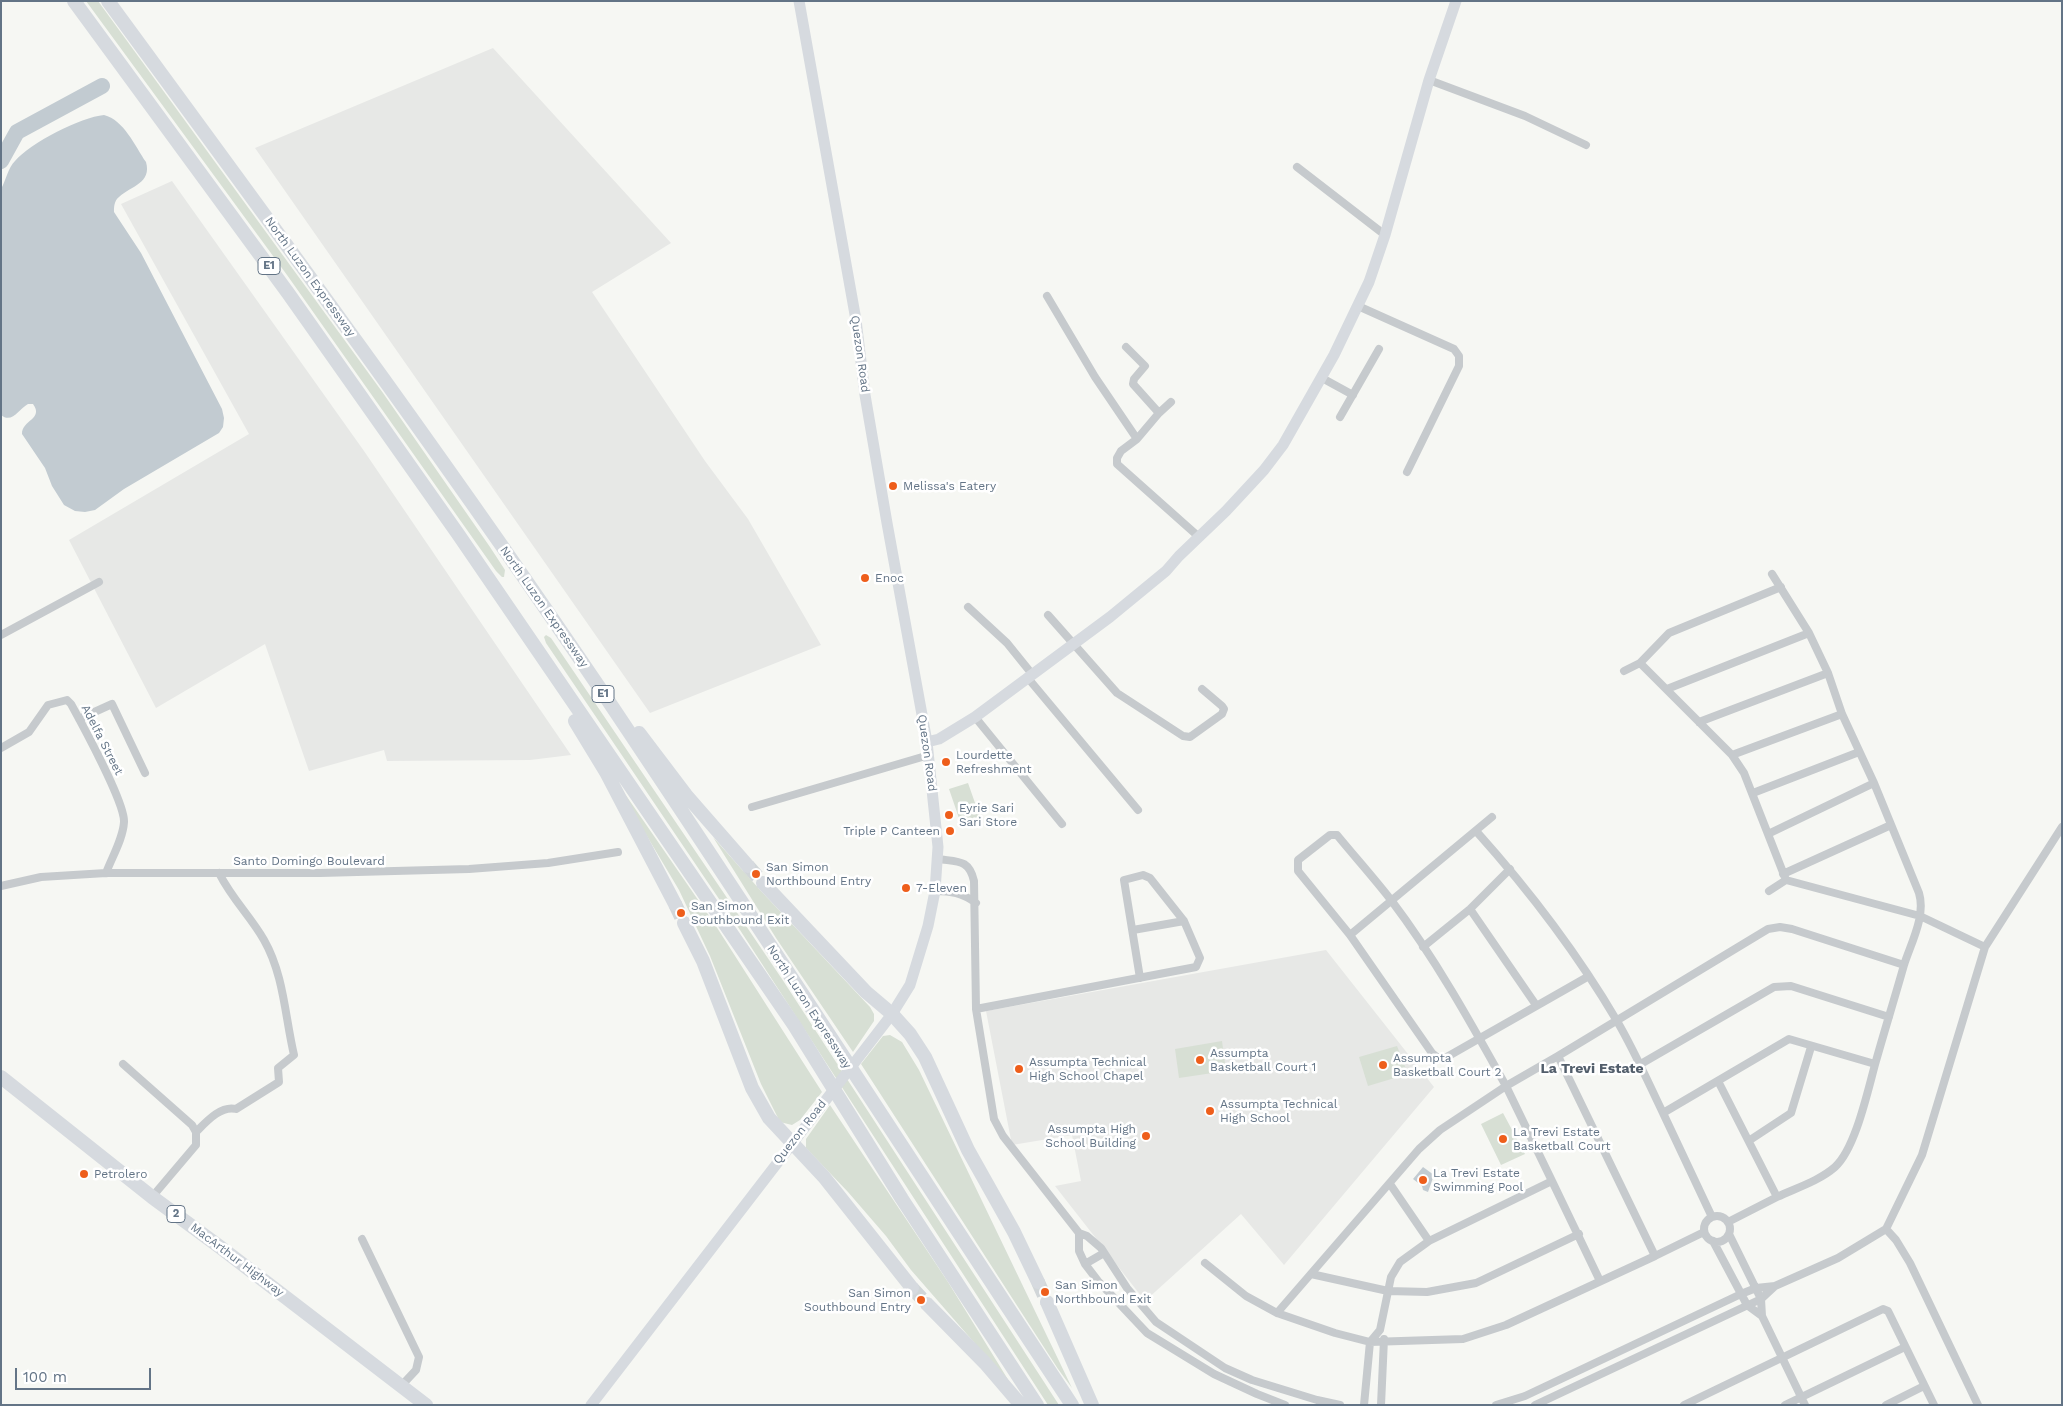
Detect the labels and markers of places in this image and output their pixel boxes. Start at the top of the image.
place label: Melissa's Eatery [903,479,996,493]
marker: Melissa's Eatery [887,480,899,492]
place label: Enoc [875,571,904,585]
marker: Enoc [859,572,871,584]
place label: Lourdette Refreshment [956,748,1031,776]
marker: Lourdette Refreshment [940,756,952,768]
place label: Eyrie Sari Sari Store [959,801,1017,829]
marker: Eyrie Sari Sari Store [943,809,955,821]
place label: Triple P Canteen [843,824,940,838]
marker: Triple P Canteen [944,825,956,837]
place label: San Simon Northbound Entry [766,860,871,888]
marker: San Simon Northbound Entry [750,868,762,880]
place label: 7-Eleven [916,881,967,895]
marker: 7-Eleven [900,882,912,894]
place label: San Simon Southbound Exit [691,899,789,927]
marker: San Simon Southbound Exit [675,907,687,919]
place label: Assumpta Basketball Court 1 [1210,1046,1316,1074]
place label: Assumpta Basketball Court 2 [1393,1051,1502,1079]
marker: Assumpta Basketball Court 1 [1194,1054,1206,1066]
place label: Assumpta Technical High School Chapel [1029,1055,1146,1083]
marker: Assumpta Basketball Court 2 [1377,1059,1389,1071]
marker: Assumpta Technical High School Chapel [1013,1063,1025,1075]
place label: Assumpta Technical High School [1220,1097,1337,1125]
marker: Assumpta Technical High School [1204,1105,1216,1117]
place label: Assumpta High School Building [1045,1122,1136,1150]
place label: La Trevi Estate Basketball Court [1513,1125,1610,1153]
marker: Assumpta High School Building [1140,1130,1152,1142]
marker: La Trevi Estate Basketball Court [1497,1133,1509,1145]
place label: La Trevi Estate Swimming Pool [1433,1166,1523,1194]
place label: Petrolero [94,1167,147,1181]
marker: Petrolero [78,1168,90,1180]
marker: La Trevi Estate Swimming Pool [1417,1174,1429,1186]
place label: San Simon Northbound Exit [1055,1278,1151,1306]
place label: San Simon Southbound Entry [804,1286,911,1314]
marker: San Simon Northbound Exit [1039,1286,1051,1298]
marker: San Simon Southbound Entry [915,1294,927,1306]

